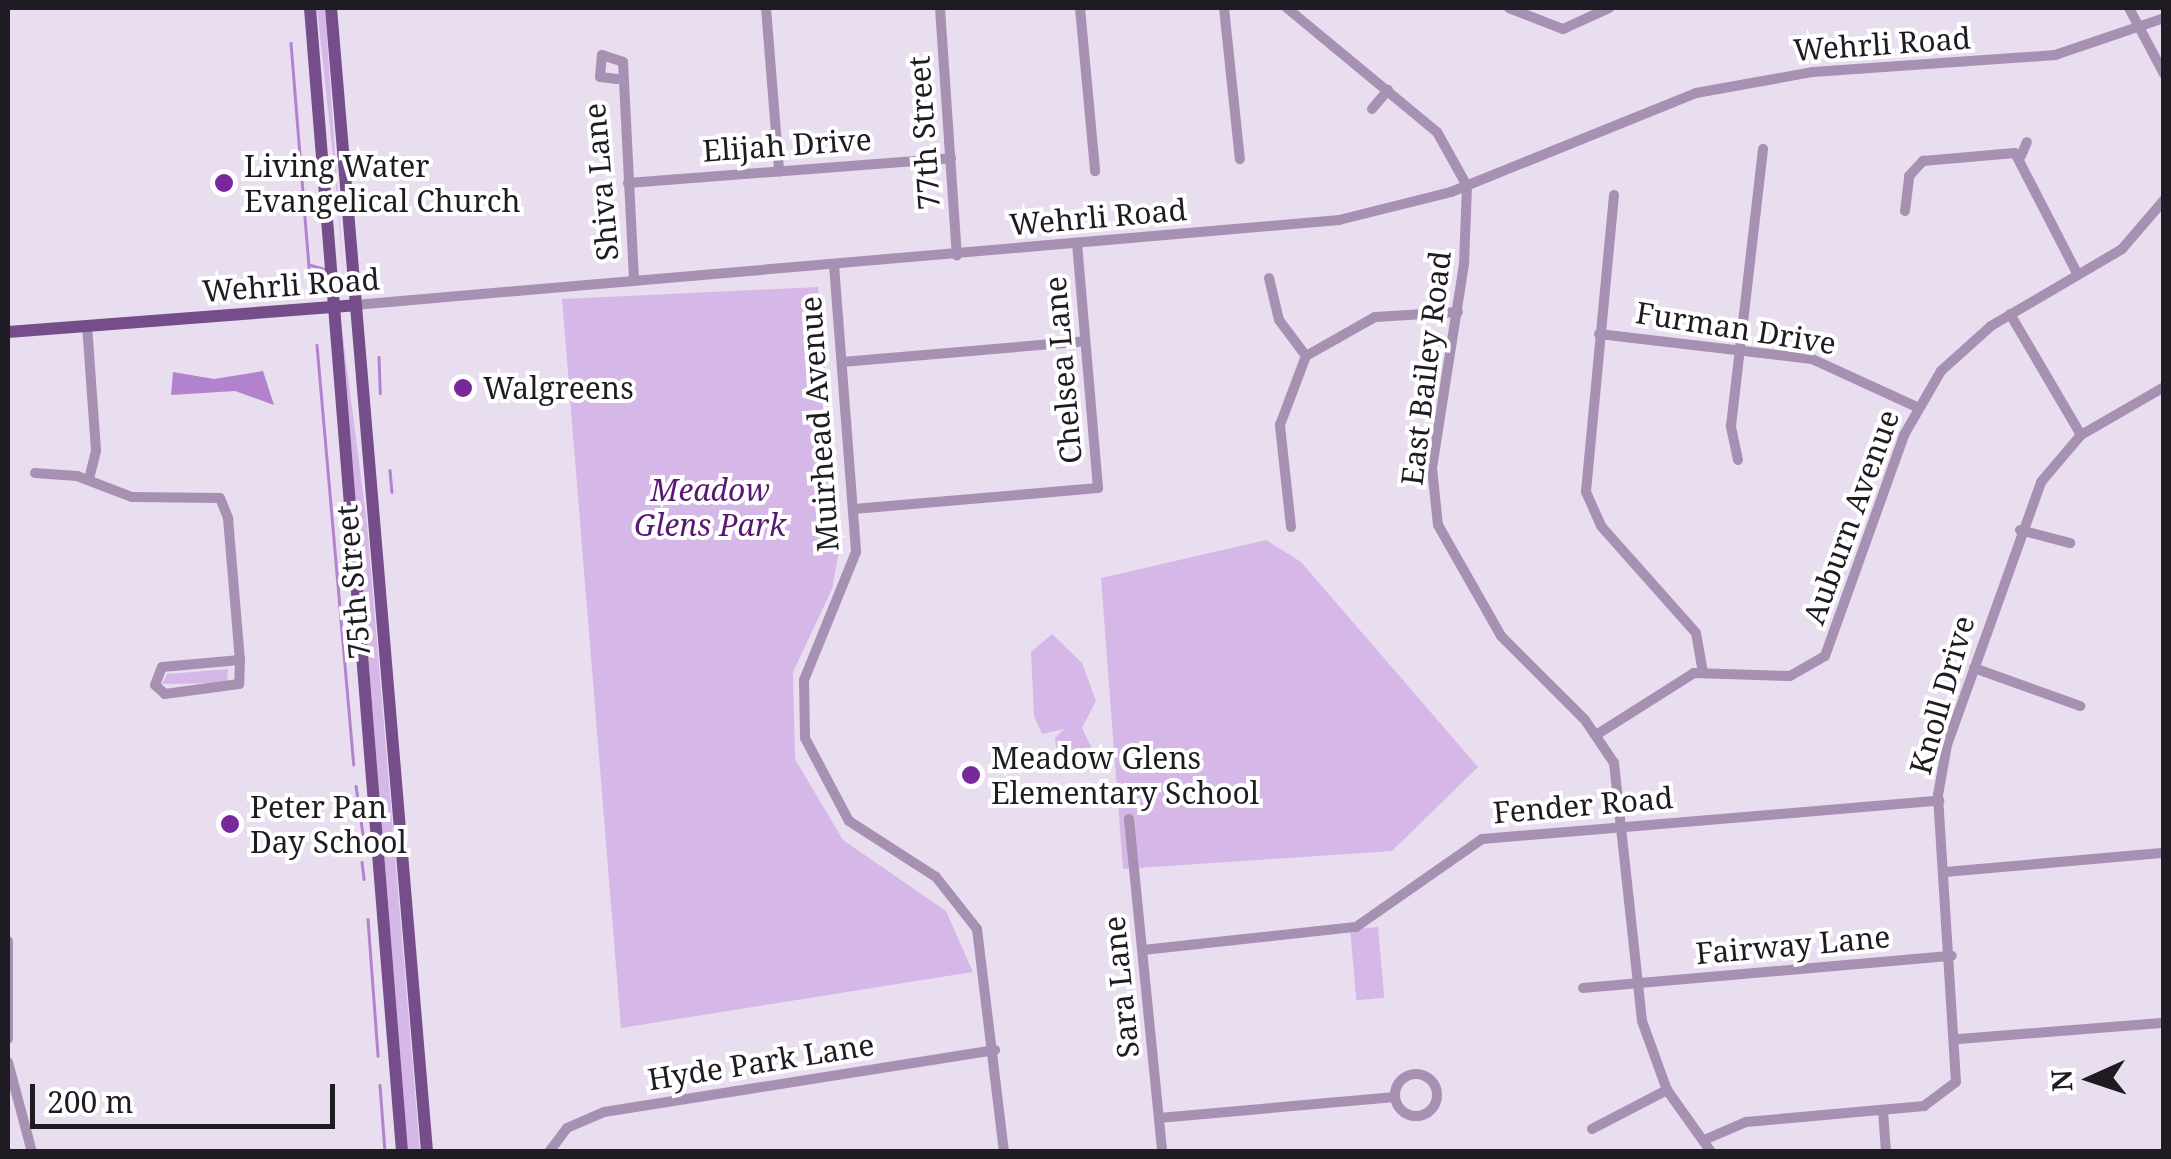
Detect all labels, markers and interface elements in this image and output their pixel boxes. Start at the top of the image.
street label: Wehrli Road [1792,20,1972,68]
street label: 77th Street [901,55,947,211]
street label: Shiva Lane [576,102,626,262]
street label: Elijah Drive [701,121,873,169]
place label: Living Water Evangelical Church [244,148,521,218]
marker: Living Water Evangelical Church [213,172,235,194]
street label: Wehrli Road [1008,191,1188,243]
street label: East Bailey Road [1394,249,1458,487]
street label: Wehrli Road [201,261,381,309]
street label: Chelsea Lane [1037,275,1089,465]
street label: Furman Drive [1633,294,1839,362]
street label: Muirhead Avenue [792,295,846,553]
place label: Walgreens [483,370,634,406]
marker: Walgreens [452,377,474,399]
street label: Auburn Avenue [1796,405,1906,629]
park label: Meadow Glens Park [634,472,786,542]
street label: 75th Street [328,503,378,661]
street label: Knoll Drive [1902,612,1982,778]
place label: Meadow Glens Elementary School [991,740,1259,810]
marker: Meadow Glens Elementary School [960,764,982,786]
street label: Fender Road [1491,779,1675,831]
place label: Peter Pan Day School [250,789,407,860]
marker: Peter Pan Day School [219,813,241,835]
street label: Sara Lane [1096,914,1146,1060]
street label: Fairway Lane [1694,919,1892,971]
street label: Hyde Park Lane [645,1026,877,1098]
north arrow [2041,1029,2141,1129]
scale bar [35,1064,340,1126]
text: N [2041,1069,2081,1093]
text: 200 m [47,1081,133,1122]

